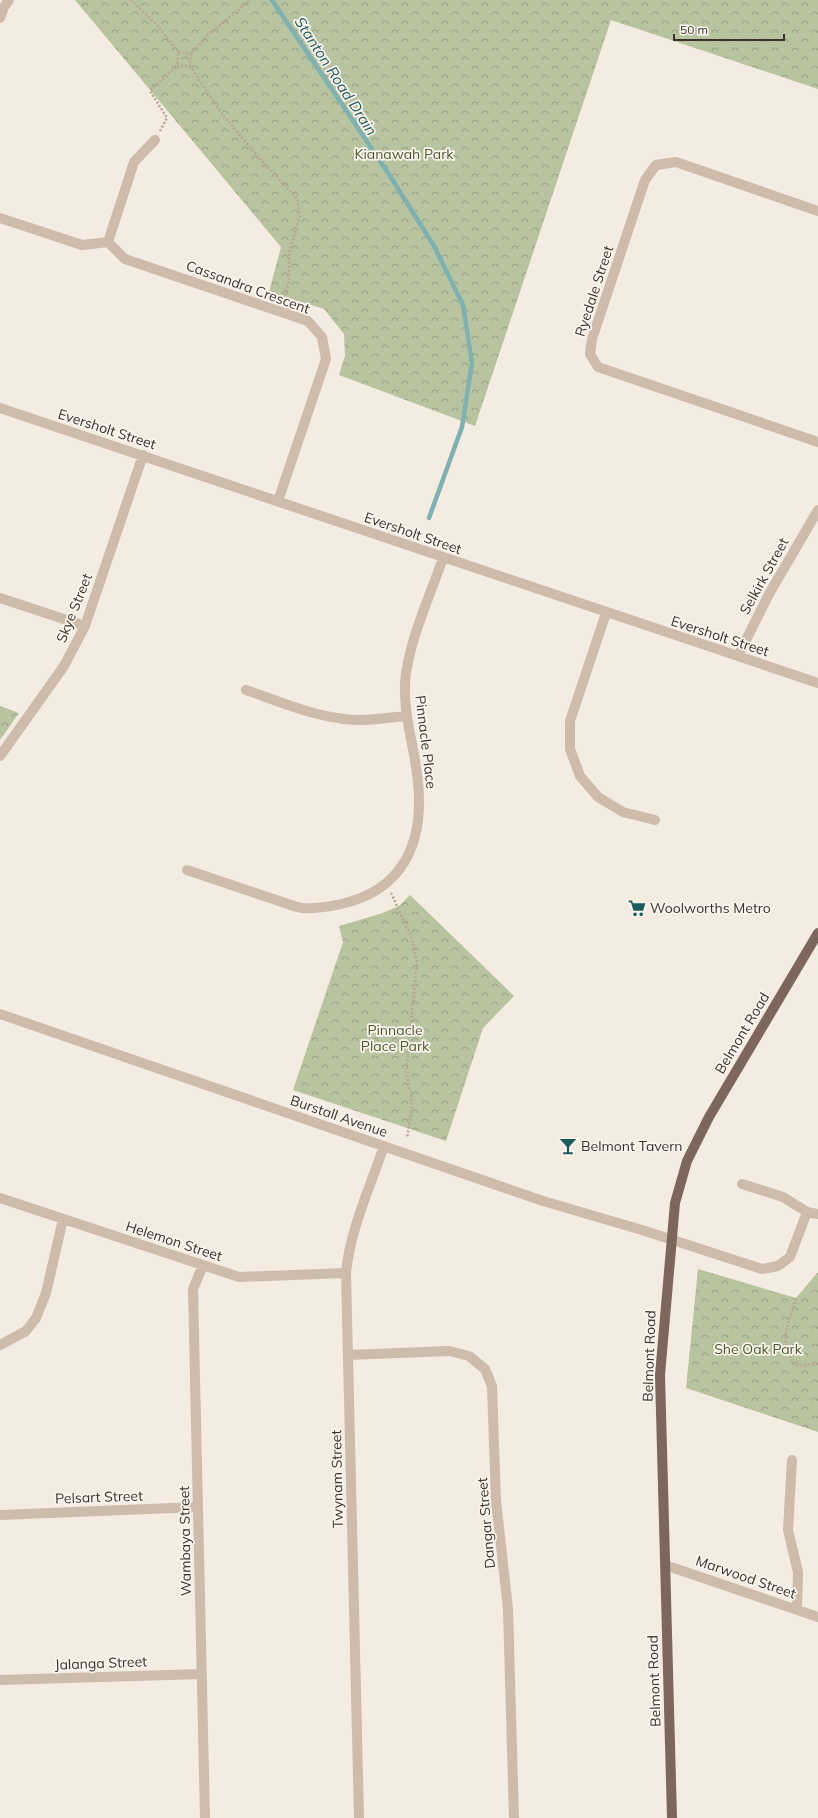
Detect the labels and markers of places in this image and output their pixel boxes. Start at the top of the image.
supermarket icon: Woolworths Metro [627,898,647,918]
place label: Woolworths Metro [650,899,771,917]
bar icon: Belmont Tavern [558,1136,578,1156]
place label: Belmont Tavern [581,1137,682,1155]

